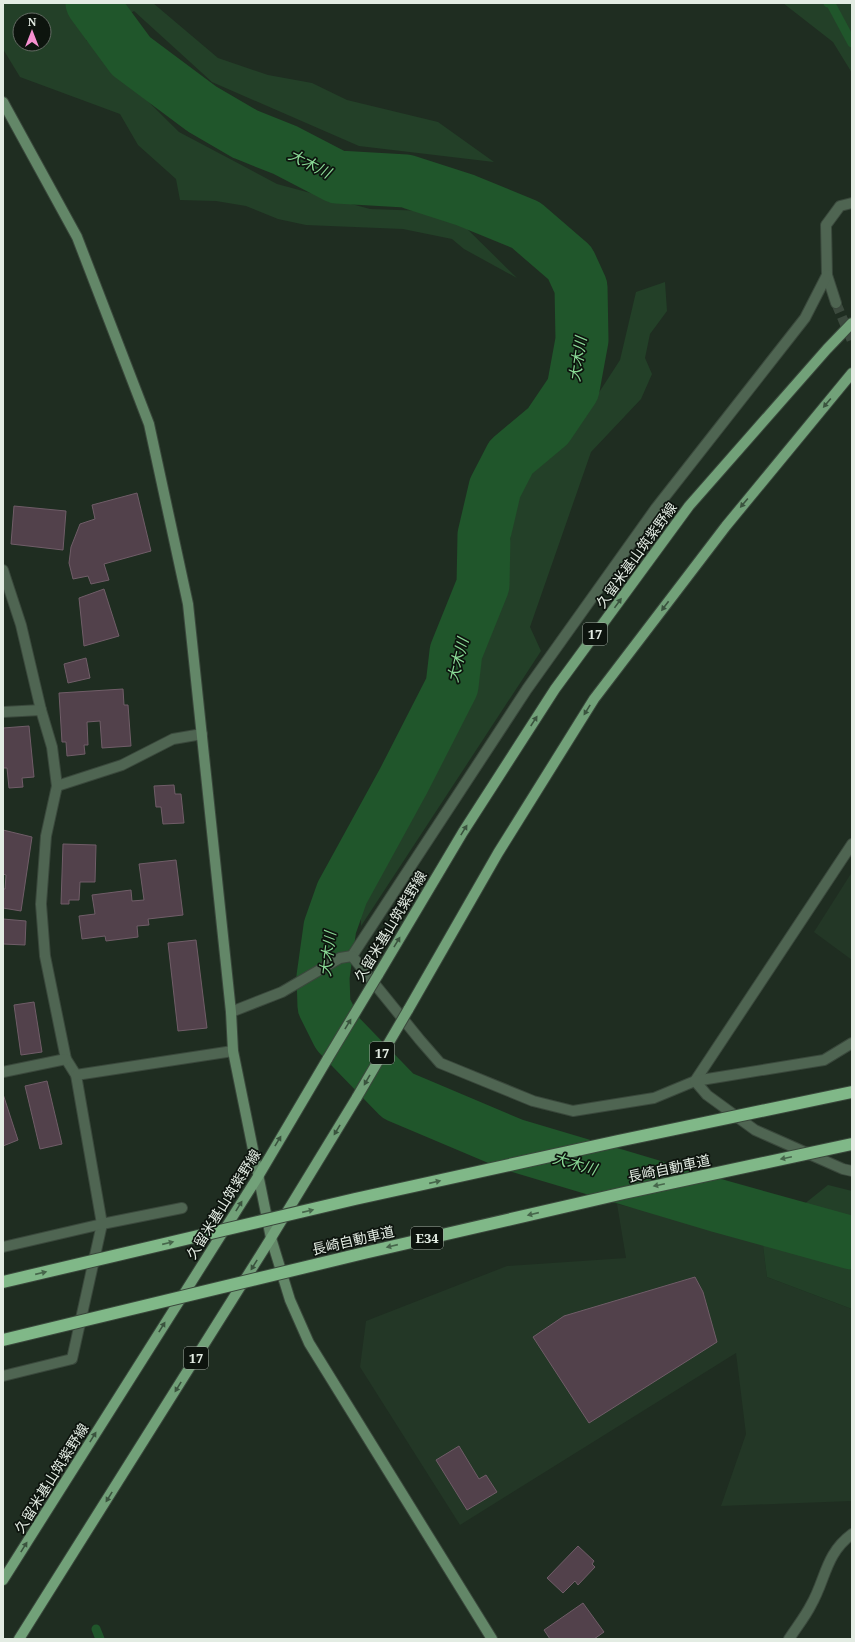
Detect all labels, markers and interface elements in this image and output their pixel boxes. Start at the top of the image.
north arrow [12,12,52,52]
text: N [28,14,37,29]
water label: 大木川 [285,144,336,183]
water label: 大木川 [564,333,591,383]
one-way arrow [823,397,832,408]
one-way arrow [740,497,749,508]
street label: 久留米基山筑紫野線 [591,498,681,612]
one-way arrow [614,598,622,609]
one-way arrow [661,600,669,611]
road number: 17 [583,623,607,645]
water label: 大木川 [442,634,473,684]
one-way arrow [584,704,591,716]
one-way arrow [531,715,538,726]
one-way arrow [460,825,468,835]
street label: 久留米基山筑紫野線 [349,867,431,985]
water label: 大木川 [314,928,340,978]
one-way arrow [394,936,401,948]
one-way arrow [345,1018,352,1030]
road number: 17 [370,1042,394,1064]
one-way arrow [363,1074,370,1086]
one-way arrow [333,1124,340,1136]
one-way arrow [275,1135,282,1147]
street label: 久留米基山筑紫野線 [182,1146,264,1262]
water label: 大木川 [551,1147,601,1179]
street label: 長崎自動車道 [626,1150,712,1186]
one-way arrow [780,1155,793,1161]
one-way arrow [428,1178,441,1184]
one-way arrow [653,1183,665,1189]
one-way arrow [235,1200,243,1211]
one-way arrow [302,1207,314,1213]
one-way arrow [526,1211,539,1217]
street label: 長崎自動車道 [310,1221,396,1259]
road number: E34 [411,1227,443,1249]
one-way arrow [161,1240,174,1246]
one-way arrow [386,1243,398,1249]
one-way arrow [251,1259,258,1271]
one-way arrow [35,1270,47,1276]
one-way arrow [159,1321,166,1333]
road number: 17 [184,1347,208,1369]
one-way arrow [174,1381,181,1392]
street label: 久留米基山筑紫野線 [10,1420,92,1536]
one-way arrow [89,1432,97,1442]
one-way arrow [105,1491,112,1503]
one-way arrow [20,1542,28,1552]

